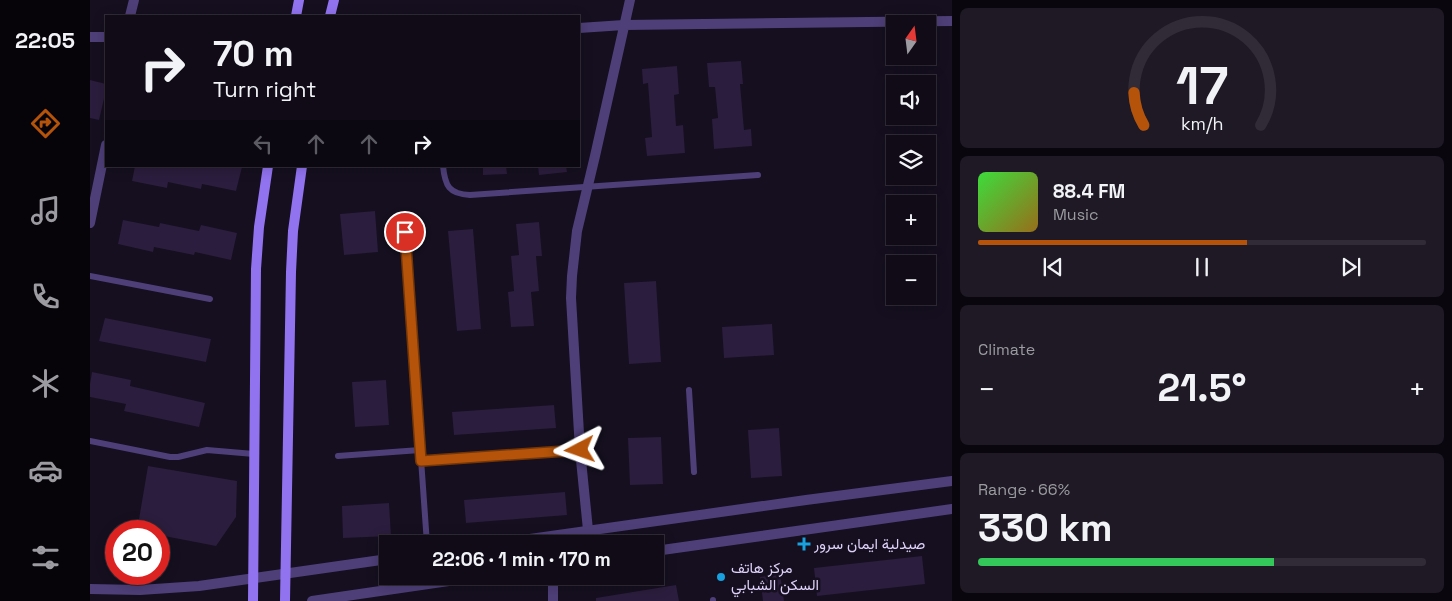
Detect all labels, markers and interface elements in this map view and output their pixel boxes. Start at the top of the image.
north arrow [886,15,936,65]
map controls [886,15,936,305]
text: 22:05 [15,26,75,54]
text: 70 m [213,32,294,76]
icon: right [130,35,195,100]
text: 17 [1176,53,1228,119]
text: Turn right [213,75,316,103]
button: sound [886,75,936,125]
icon: directions [28,106,63,141]
text: km/h [1181,112,1223,135]
icon: left [249,130,277,158]
icon: ahead [302,130,330,158]
icon: ahead [355,130,383,158]
icon: right [408,130,436,158]
button: layers [886,135,936,185]
text: 88.4 FM [1053,179,1125,204]
icon: music [28,193,63,228]
button: + [886,195,936,245]
text: Music [1053,204,1099,225]
pin [384,211,426,253]
icon: arrive [391,218,419,246]
icon: previous [1039,253,1067,281]
icon: pause [1188,253,1216,281]
icon: next [1337,253,1365,281]
button: − [886,255,936,305]
icon: phone [28,279,63,314]
text: Climate [978,339,1035,360]
text: 21.5° [1158,364,1246,412]
icon: climate [28,366,63,401]
text: − [978,371,995,407]
text: + [1409,371,1426,407]
position arrow [553,423,605,475]
icon: car [28,453,63,488]
text: Range · 66% [978,479,1070,500]
text: 330 km [978,504,1112,552]
speed limit sign: 20 [105,520,170,585]
place label: صيدلية ايمان سرور [813,534,925,553]
marker: صيدلية ايمان سرور [798,538,810,550]
icon: filters [28,540,63,575]
text: 22:06 · 1 min · 170 m [432,547,611,572]
place label: مركز هاتف السكن الشبابي [731,558,819,598]
marker: مركز هاتف السكن الشبابي [715,571,727,583]

